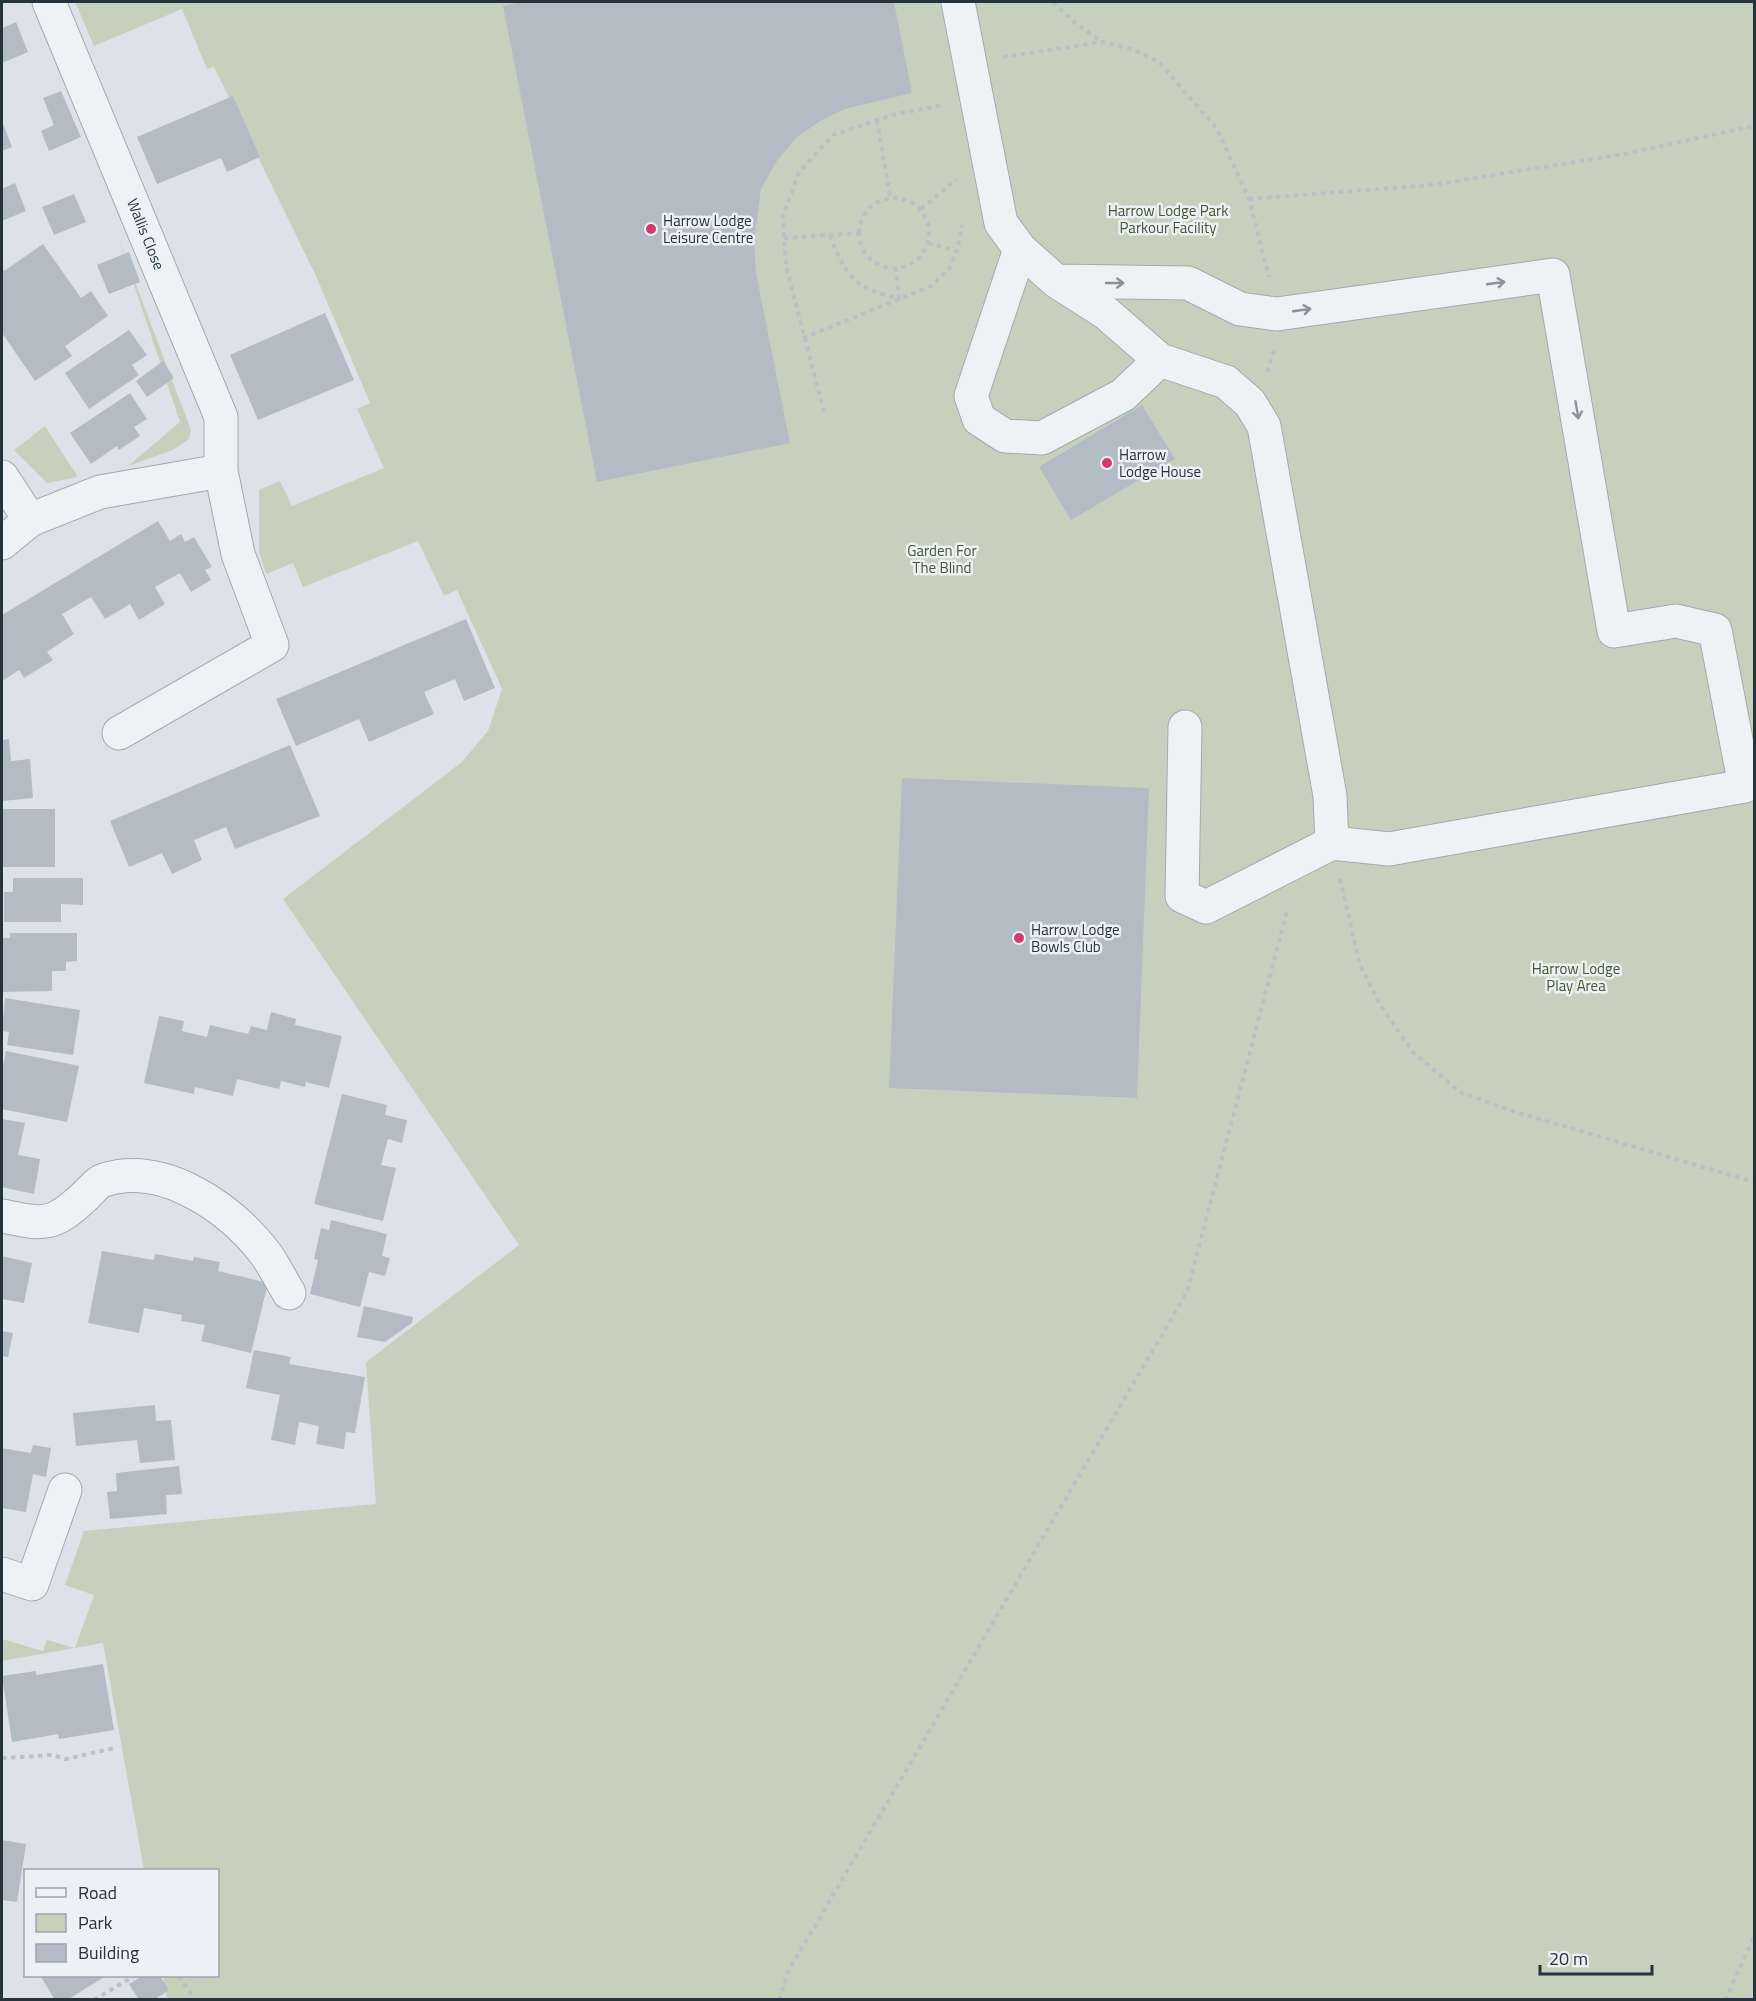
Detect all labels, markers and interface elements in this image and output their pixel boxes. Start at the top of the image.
street label: Wallis Close [121,195,171,273]
park label: Harrow Lodge Park Parkour Facility [1108,199,1228,239]
place label: Harrow Lodge Leisure Centre [663,209,753,249]
marker: Harrow Lodge Leisure Centre [644,222,658,236]
one-way arrow [1104,277,1124,289]
one-way arrow [1485,277,1505,288]
one-way arrow [1292,305,1312,316]
one-way arrow [1571,399,1582,419]
place label: Harrow Lodge House [1119,443,1201,483]
marker: Harrow Lodge House [1100,456,1114,470]
park label: Garden For The Blind [907,539,977,579]
place label: Harrow Lodge Bowls Club [1031,918,1120,958]
marker: Harrow Lodge Bowls Club [1012,931,1026,945]
park label: Harrow Lodge Play Area [1532,957,1620,997]
legend [24,1869,219,1977]
text: Road [78,1879,117,1906]
text: Park [78,1909,113,1936]
scale bar [1540,1938,1652,1976]
text: Building [78,1939,139,1966]
text: 20 m [1549,1945,1588,1972]

